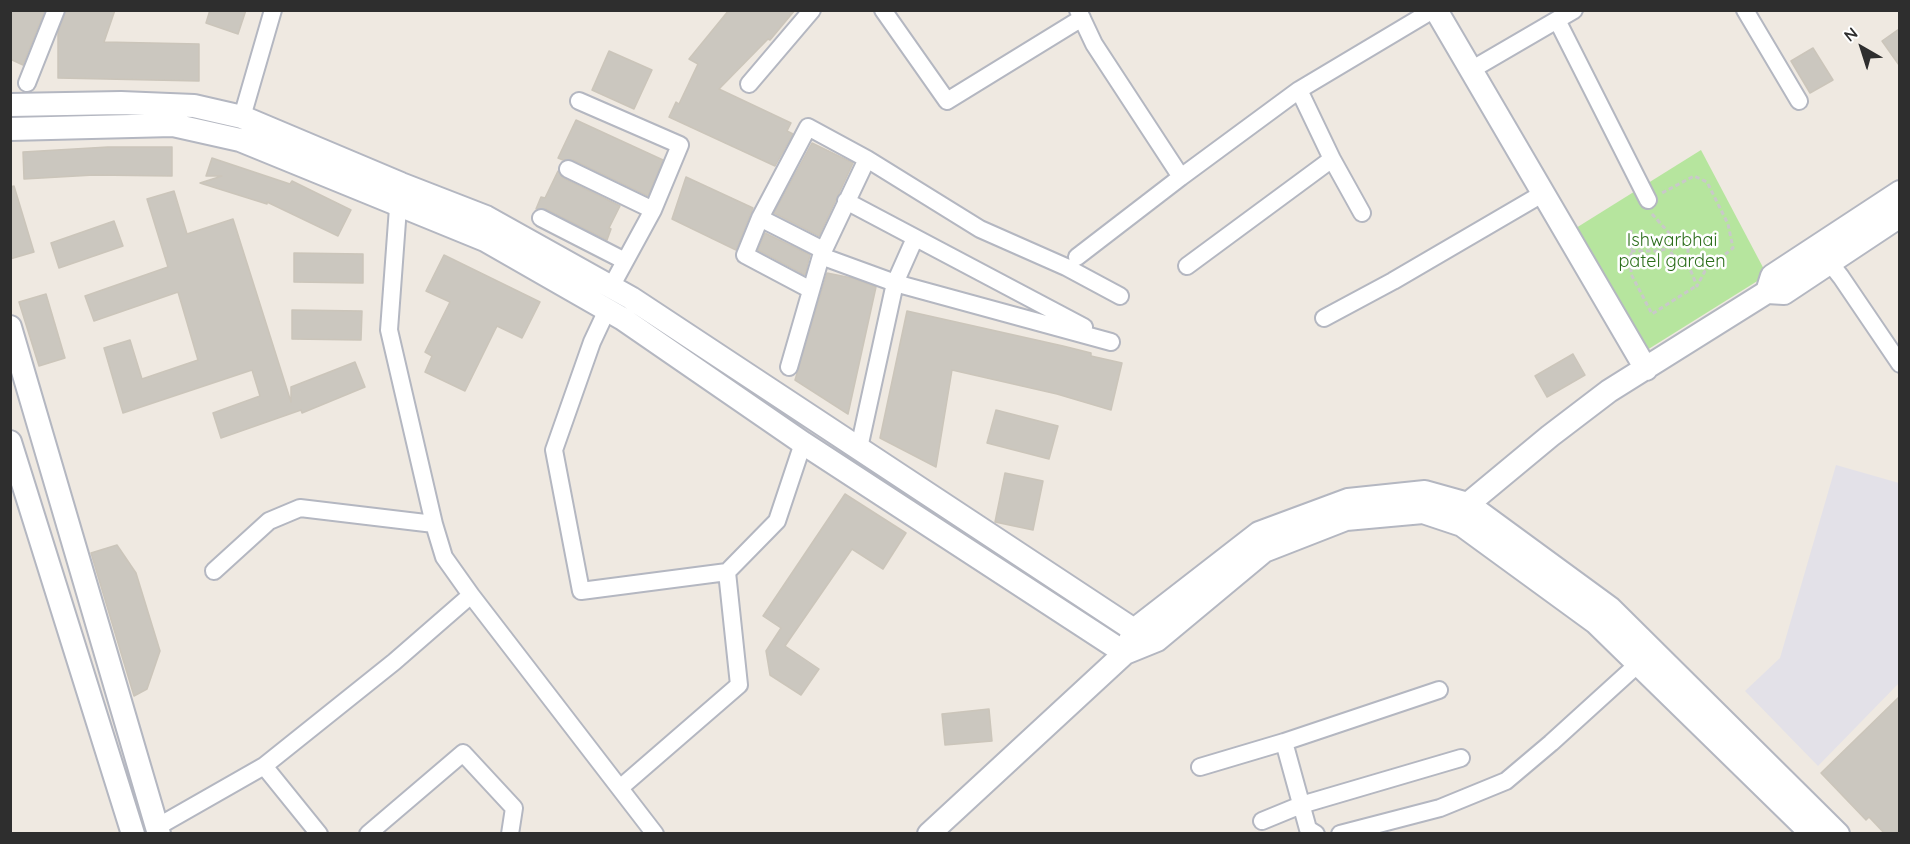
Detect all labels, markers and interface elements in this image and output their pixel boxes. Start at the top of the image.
north arrow [1832,18,1892,78]
text: N [1840,23,1862,45]
park label: Ishwarbhai patel garden [1618,230,1726,272]

